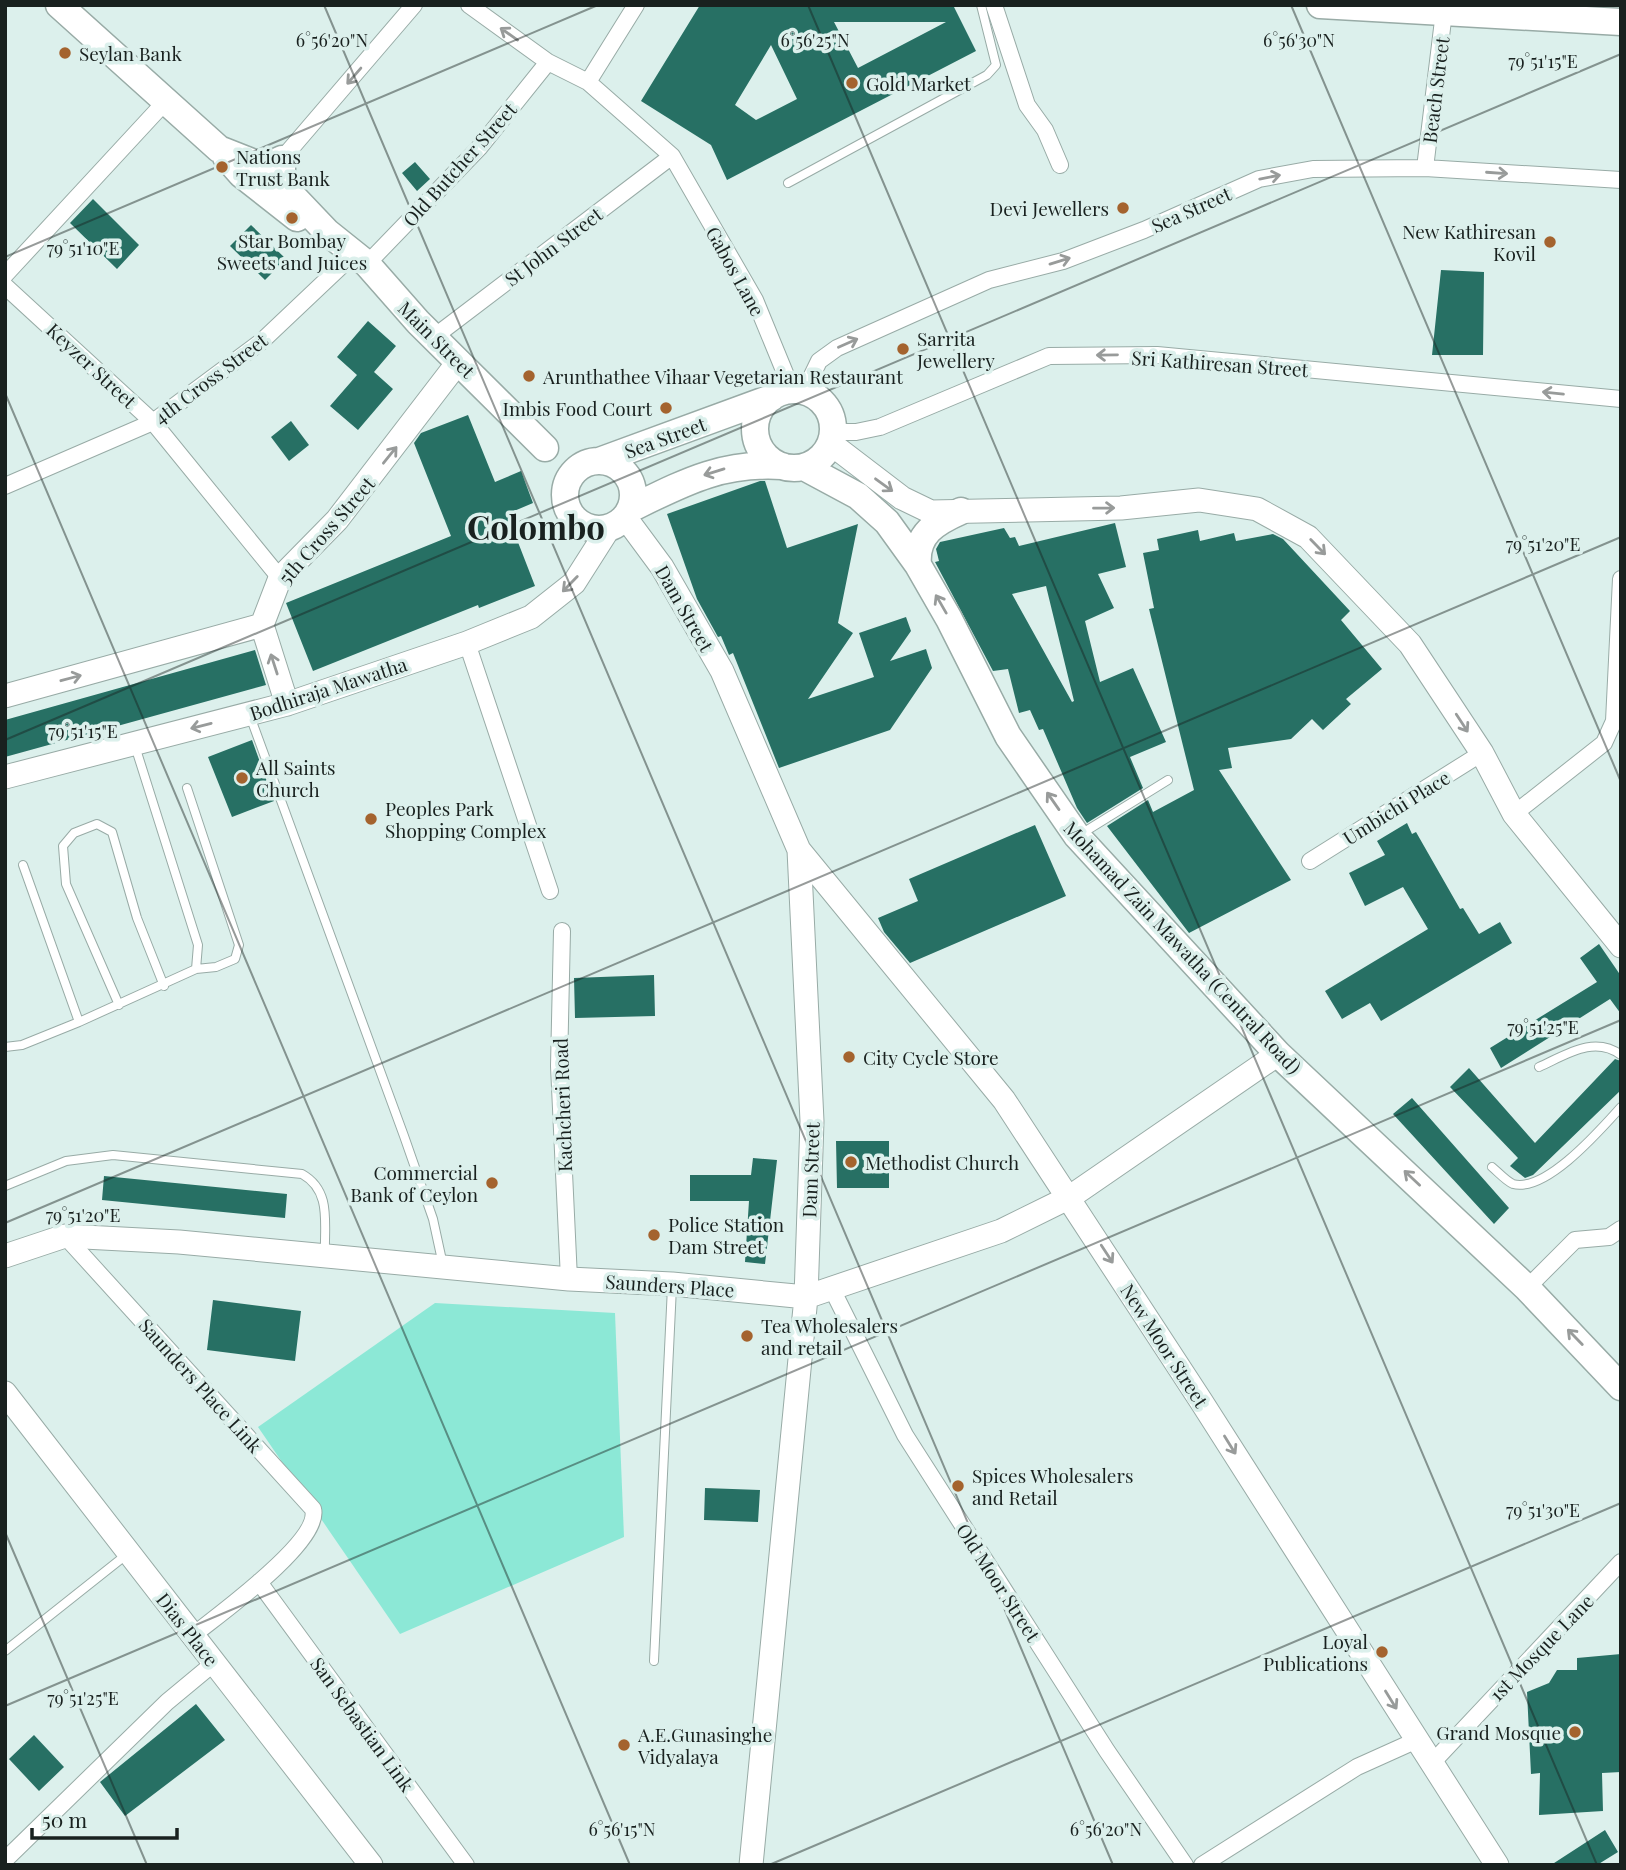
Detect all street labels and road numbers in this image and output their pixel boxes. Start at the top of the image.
street label: Beach Street [1416,35,1454,145]
street label: Old Butcher Street [396,96,522,232]
street label: Sea Street [1147,180,1235,238]
street label: St John Street [499,201,607,291]
street label: Gabos Lane [701,222,771,320]
street label: Main Street [393,295,481,383]
street label: Keyzer Street [41,317,143,414]
street label: 4th Cross Street [148,326,272,429]
street label: Sri Kathiresan Street [1131,344,1310,382]
street label: Sea Street [621,410,710,464]
street label: 5th Cross Street [272,470,380,589]
street label: Dam Street [650,560,720,656]
street label: Bodhiraja Mawatha [246,650,411,726]
street label: Umbichi Place [1338,764,1454,850]
street label: Mohamad Zain Mawatha (Central Road) [1059,815,1307,1079]
street label: Kachcheri Road [547,1037,577,1173]
street label: Dam Street [795,1121,825,1218]
street label: Saunders Place [605,1268,735,1302]
street label: New Moor Street [1115,1278,1215,1412]
street label: Saunders Place Link [134,1312,269,1458]
street label: Old Moor Street [951,1518,1047,1646]
street label: Dias Place [151,1587,225,1671]
street label: 1st Mosque Lane [1483,1588,1599,1706]
street label: San Sebastian Link [305,1651,421,1797]

